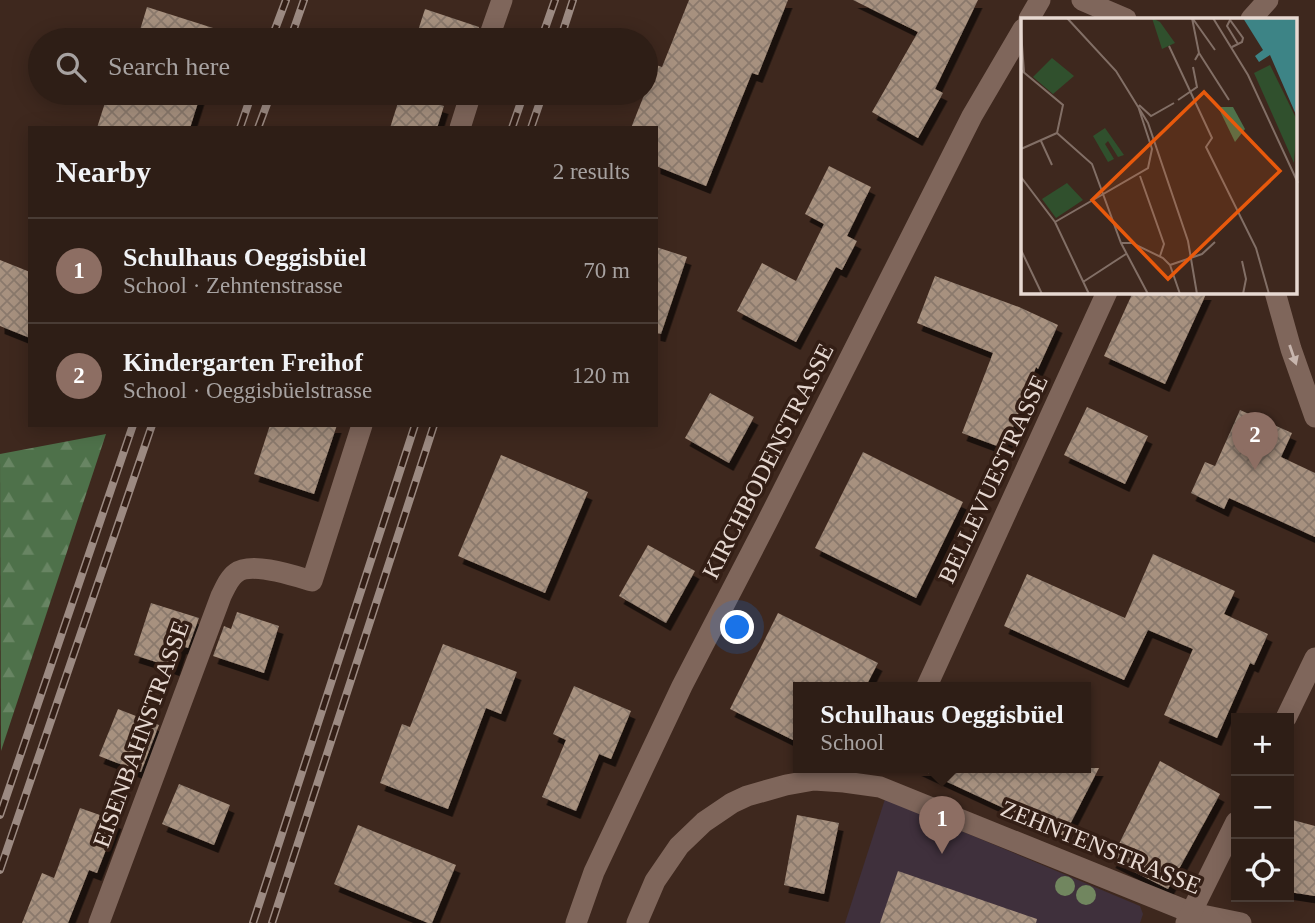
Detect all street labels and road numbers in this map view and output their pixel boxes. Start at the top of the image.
street label: KIRCHBODENSTRASSE [697,339,839,583]
street label: BELLEVUESTRASSE [933,371,1053,587]
street label: EISENBAHNSTRASSE [88,617,194,851]
street label: ZEHNTENSTRASSE [997,795,1205,899]

